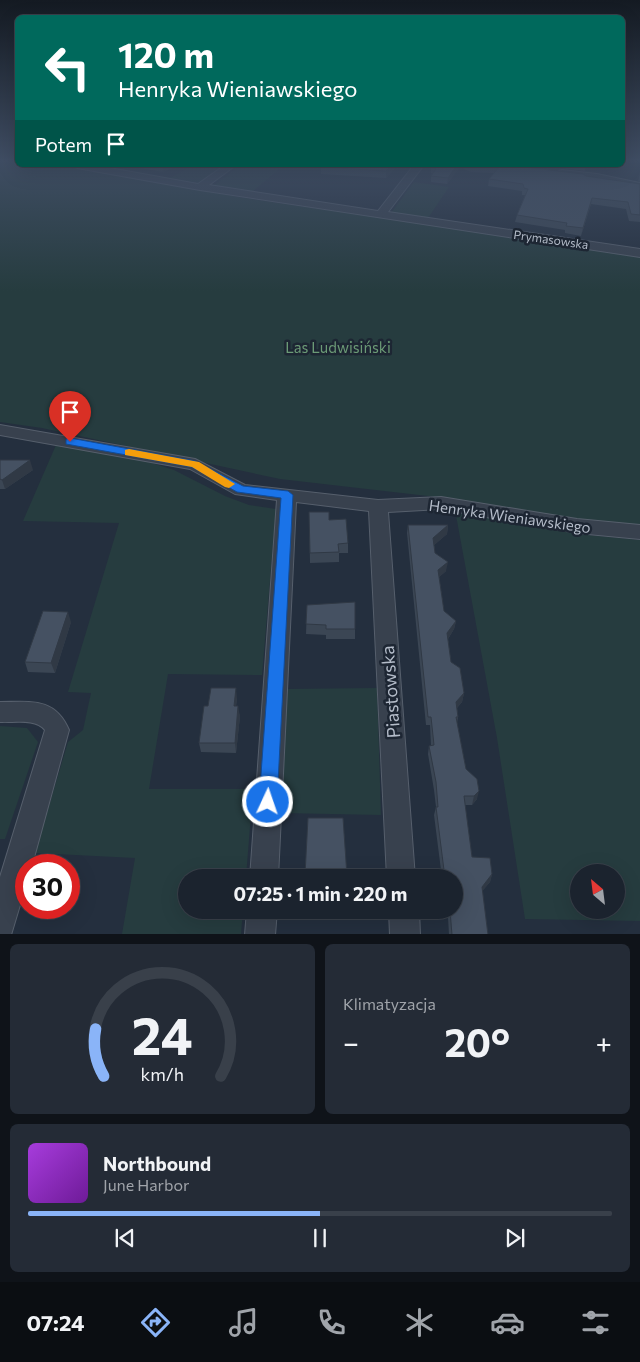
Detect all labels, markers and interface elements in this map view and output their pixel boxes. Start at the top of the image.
text: 120 m [118,32,214,75]
icon: left [35,35,100,100]
text: Henryka Wieniawskiego [118,75,357,102]
icon: arrive [102,130,130,158]
text: Potem [35,133,92,156]
street label: Prymasowska [513,227,589,251]
park label: Las Ludwisiński [285,338,391,356]
pin [49,391,91,442]
icon: arrive [56,398,84,426]
street label: Henryka Wieniawskiego [428,496,592,536]
street label: Piastowska [376,645,404,739]
position arrow [241,775,293,827]
speed limit sign: 30 [15,854,80,919]
north arrow [570,864,625,919]
map controls [570,864,625,919]
text: 07:25 · 1 min · 220 m [234,882,407,905]
text: Klimatyzacja [343,994,436,1013]
text: 24 [132,1002,193,1066]
text: 20° [444,1018,510,1065]
text: − [343,1025,359,1059]
text: + [596,1025,612,1059]
text: km/h [141,1063,184,1085]
text: Northbound [103,1152,211,1175]
text: June Harbor [103,1175,189,1194]
icon: previous [111,1224,139,1252]
icon: pause [306,1224,334,1252]
icon: next [501,1224,529,1252]
icon: directions [138,1305,173,1340]
icon: music [226,1305,261,1340]
icon: phone [314,1305,349,1340]
icon: climate [402,1305,437,1340]
icon: car [490,1305,525,1340]
icon: filters [578,1305,613,1340]
text: 07:24 [27,1309,85,1336]

